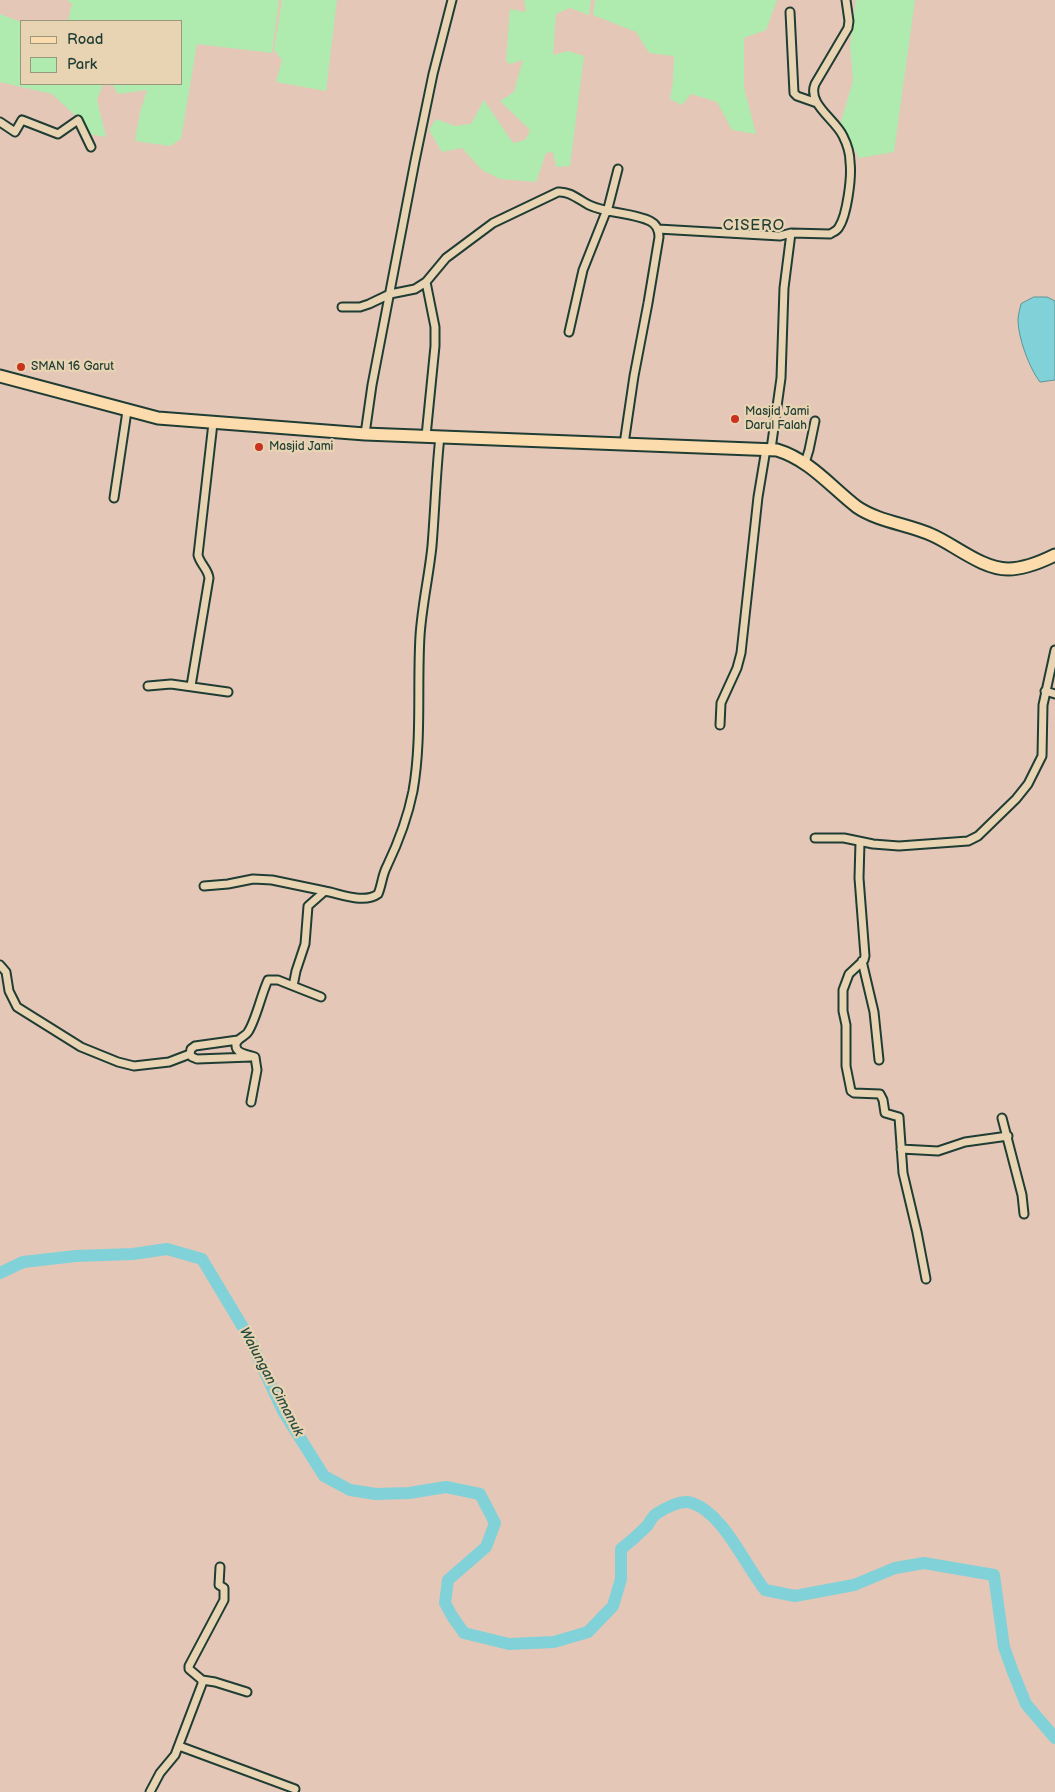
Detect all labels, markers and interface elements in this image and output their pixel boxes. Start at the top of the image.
legend [20,20,182,85]
text: Road [67,30,103,49]
text: Park [67,55,97,74]
district label: CISERO [722,217,786,235]
place label: SMAN 16 Garut [31,360,114,374]
marker: SMAN 16 Garut [15,361,27,373]
place label: Masjid Jami Darul Falah [745,405,809,433]
marker: Masjid Jami Darul Falah [729,413,741,425]
place label: Masjid Jami [269,440,333,454]
marker: Masjid Jami [253,441,265,453]
water label: Walungan Cimanuk [235,1325,307,1439]

